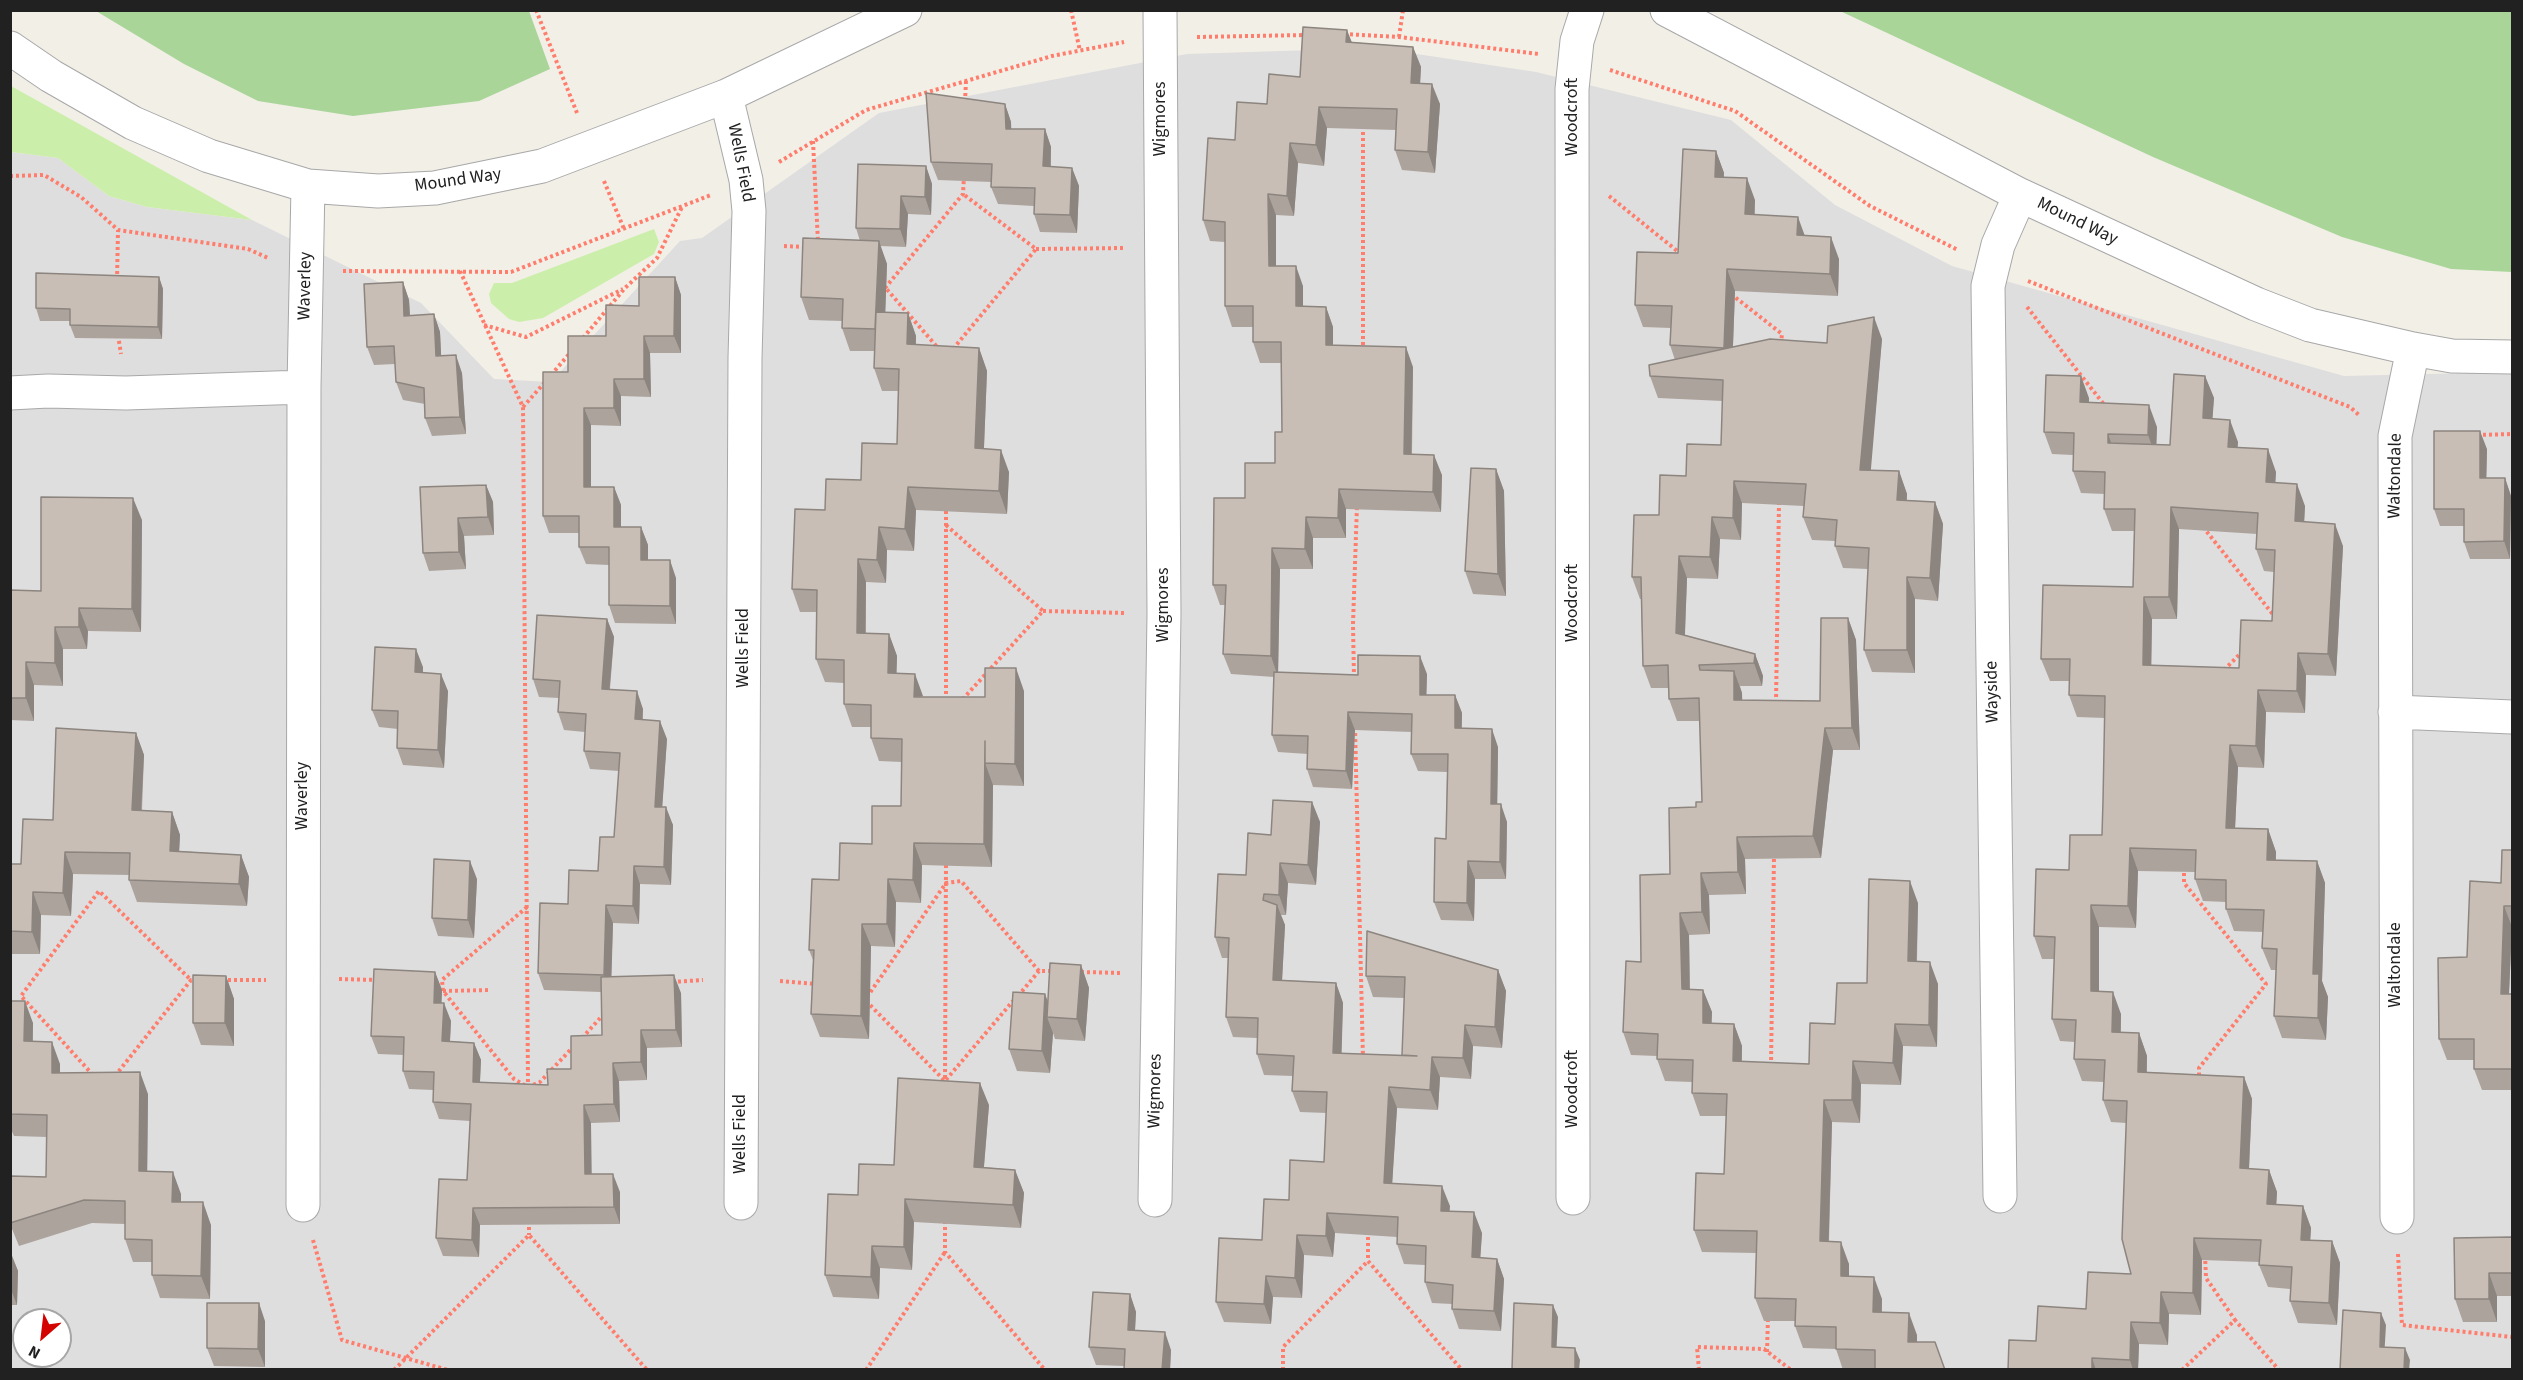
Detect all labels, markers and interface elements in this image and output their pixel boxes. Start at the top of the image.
street label: Woodcroft [1562,78,1584,156]
street label: Wigmores [1150,82,1172,156]
street label: Wells Field [722,122,758,204]
street label: Mound Way [413,164,503,198]
street label: Mound Way [2033,193,2121,251]
street label: Waverley [295,252,317,320]
street label: Waltondale [2384,433,2408,519]
street label: Woodcroft [1562,564,1584,642]
street label: Wigmores [1153,568,1175,642]
street label: Wells Field [733,608,755,688]
street label: Wayside [1982,661,2004,723]
street label: Waverley [292,762,314,830]
street label: Waltondale [2385,922,2407,1008]
street label: Woodcroft [1562,1050,1584,1128]
street label: Wigmores [1145,1053,1167,1129]
street label: Wells Field [730,1094,752,1174]
north arrow [12,1308,72,1368]
text: N [25,1340,44,1364]

